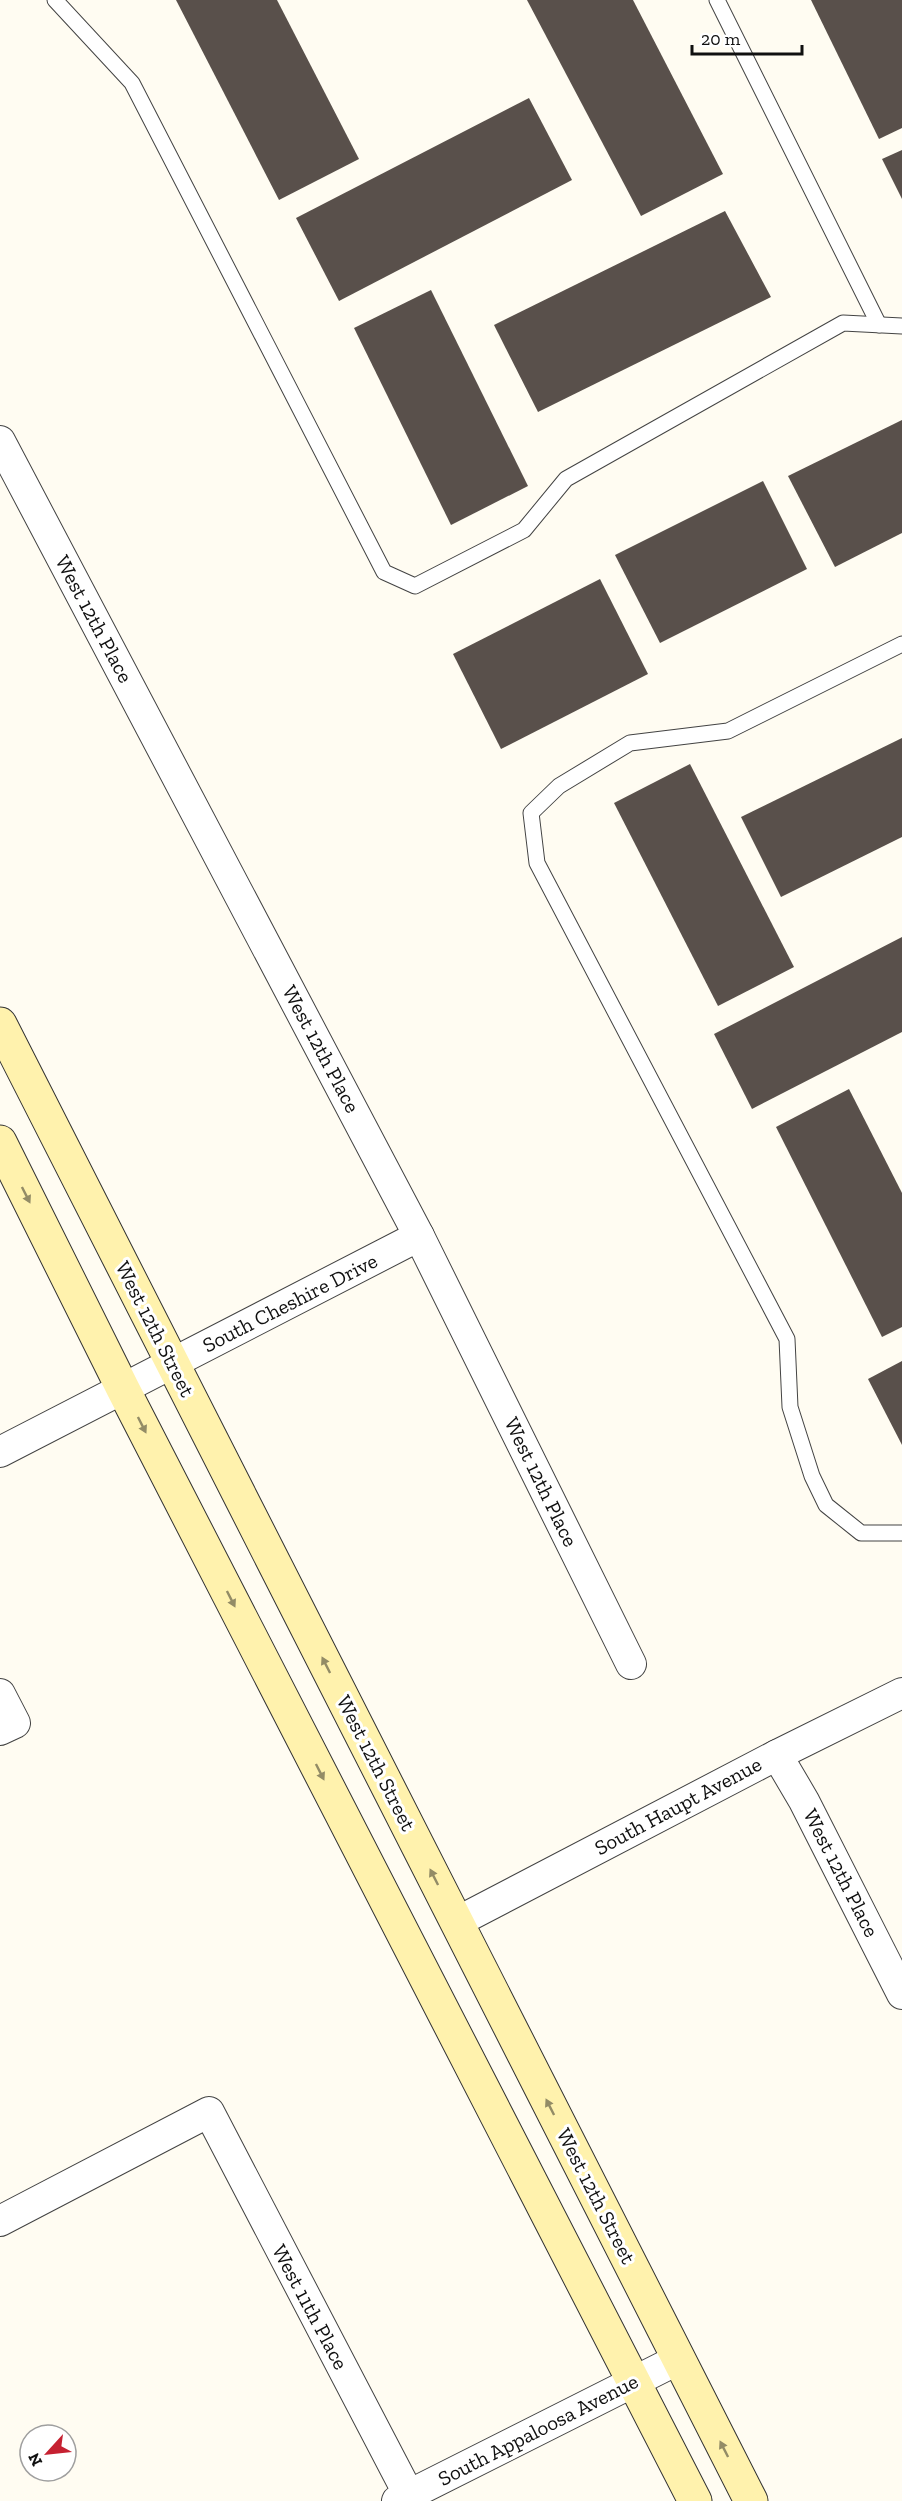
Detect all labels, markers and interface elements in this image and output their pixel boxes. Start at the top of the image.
scale bar [692,18,802,56]
text: 20 m [701,28,741,50]
street label: West 12th Place [50,551,139,687]
street label: West 12th Place [277,981,366,1117]
one-way arrow [21,1186,31,1203]
street label: South Cheshire Drive [198,1248,381,1357]
street label: West 12th Street [111,1257,200,1401]
street label: West 12th Place [499,1413,584,1551]
one-way arrow [137,1417,147,1434]
one-way arrow [226,1590,236,1607]
one-way arrow [321,1657,331,1674]
street label: West 12th Street [332,1691,421,1835]
street label: South Haupt Avenue [590,1751,766,1860]
one-way arrow [315,1764,325,1781]
street label: West 12th Place [798,1804,885,1941]
one-way arrow [429,1868,438,1885]
one-way arrow [546,2098,555,2115]
street label: West 12th Street [552,2124,641,2268]
street label: West 11th Place [267,2240,354,2374]
street label: South Appaloosa Avenue [434,2368,642,2491]
north arrow [18,2423,78,2483]
one-way arrow [720,2440,730,2458]
text: N [24,2450,46,2469]

